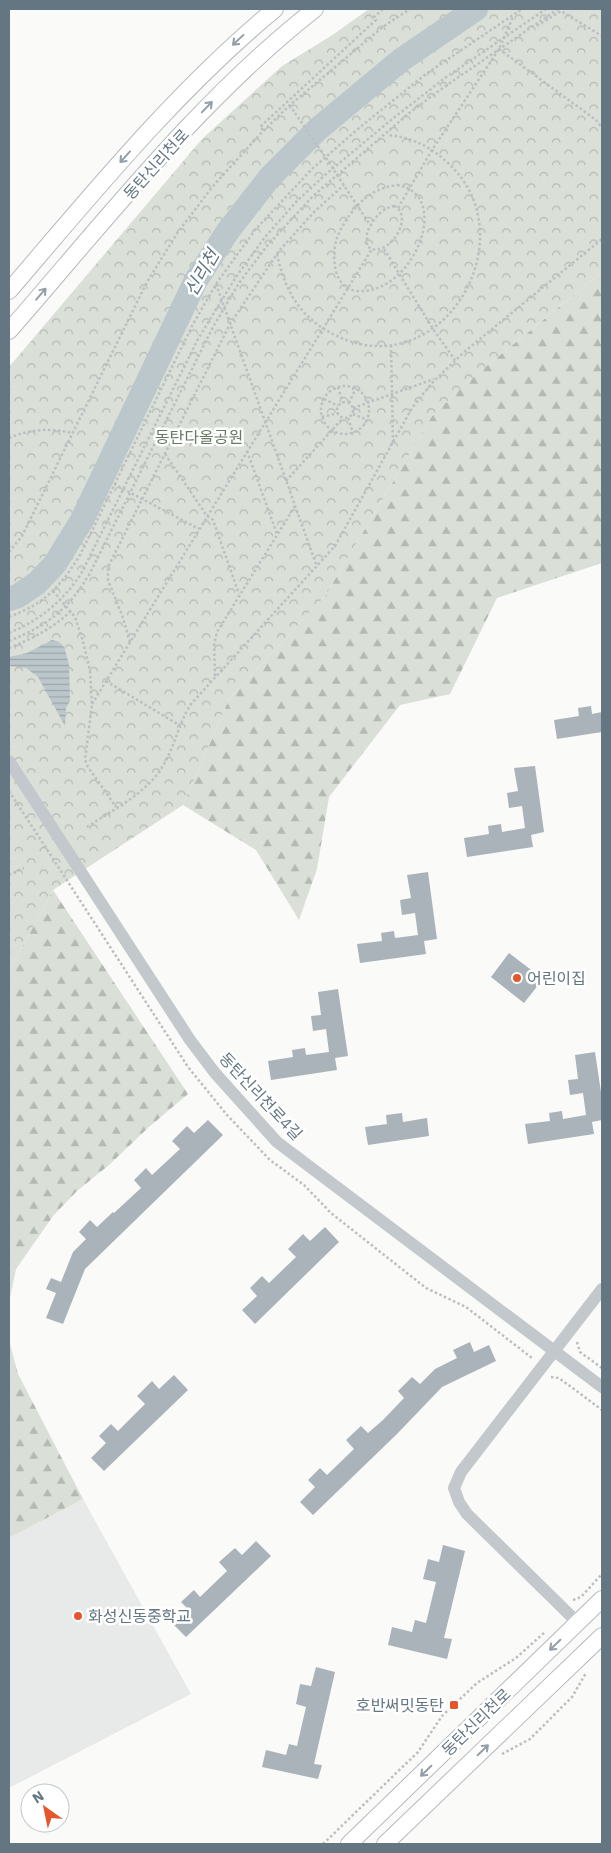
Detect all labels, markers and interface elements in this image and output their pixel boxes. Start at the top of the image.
one-way arrow [232,34,244,46]
one-way arrow [201,101,213,114]
street label: 동탄신리천로 [119,124,193,204]
one-way arrow [119,150,131,163]
water label: 신리천 [179,243,225,300]
one-way arrow [35,288,47,301]
park label: 동탄다올공원 [155,427,243,447]
place label: 어린이집 [527,968,586,988]
marker: 어린이집 [511,972,523,984]
street label: 동탄신리천로4길 [215,1048,307,1144]
place label: 화성신동중학교 [88,1606,191,1626]
marker: 화성신동중학교 [72,1610,84,1622]
one-way arrow [549,1639,561,1651]
street label: 동탄신리천로 [437,1684,515,1760]
place label: 호반써밋동탄 [356,1695,444,1715]
marker: 호반써밋동탄 [448,1699,460,1711]
one-way arrow [477,1744,490,1756]
one-way arrow [419,1765,432,1777]
north arrow [20,1783,70,1833]
text: N [29,1787,47,1807]

